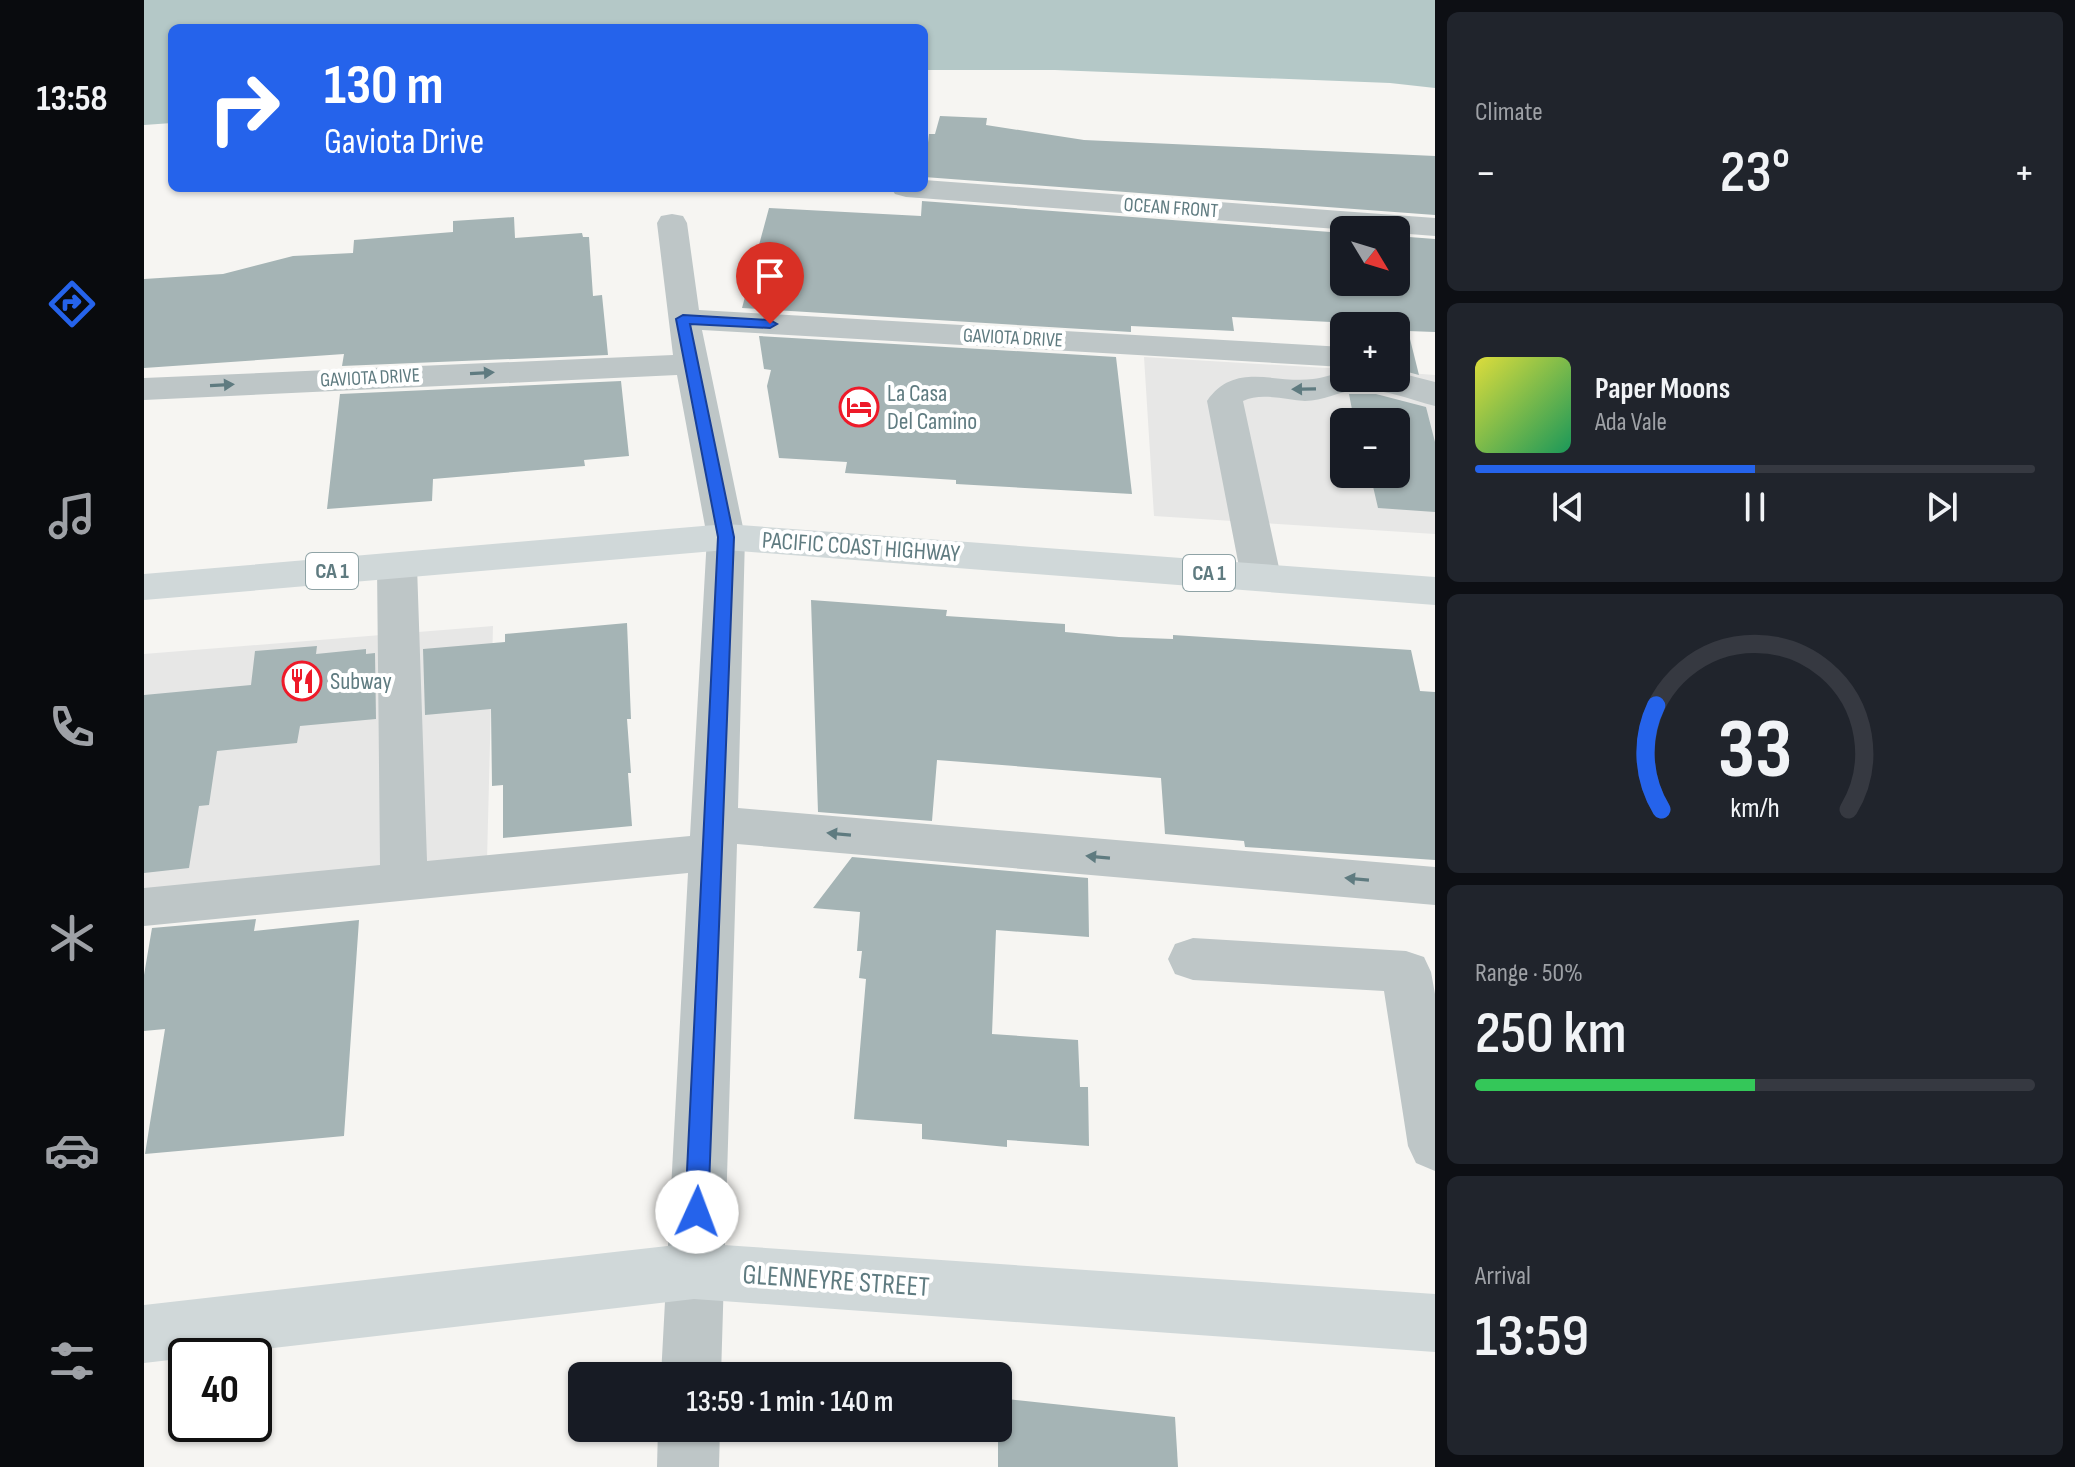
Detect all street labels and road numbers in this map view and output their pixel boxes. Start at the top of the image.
street label: OCEAN FRONT [1123,193,1219,223]
street label: GAVIOTA DRIVE [962,323,1064,353]
street label: GAVIOTA DRIVE [319,363,421,393]
street label: PACIFIC COAST HIGHWAY [761,526,961,568]
road number: CA 1 [306,553,358,589]
road number: CA 1 [1183,555,1235,591]
street label: GLENNEYRE STREET [741,1258,931,1304]

